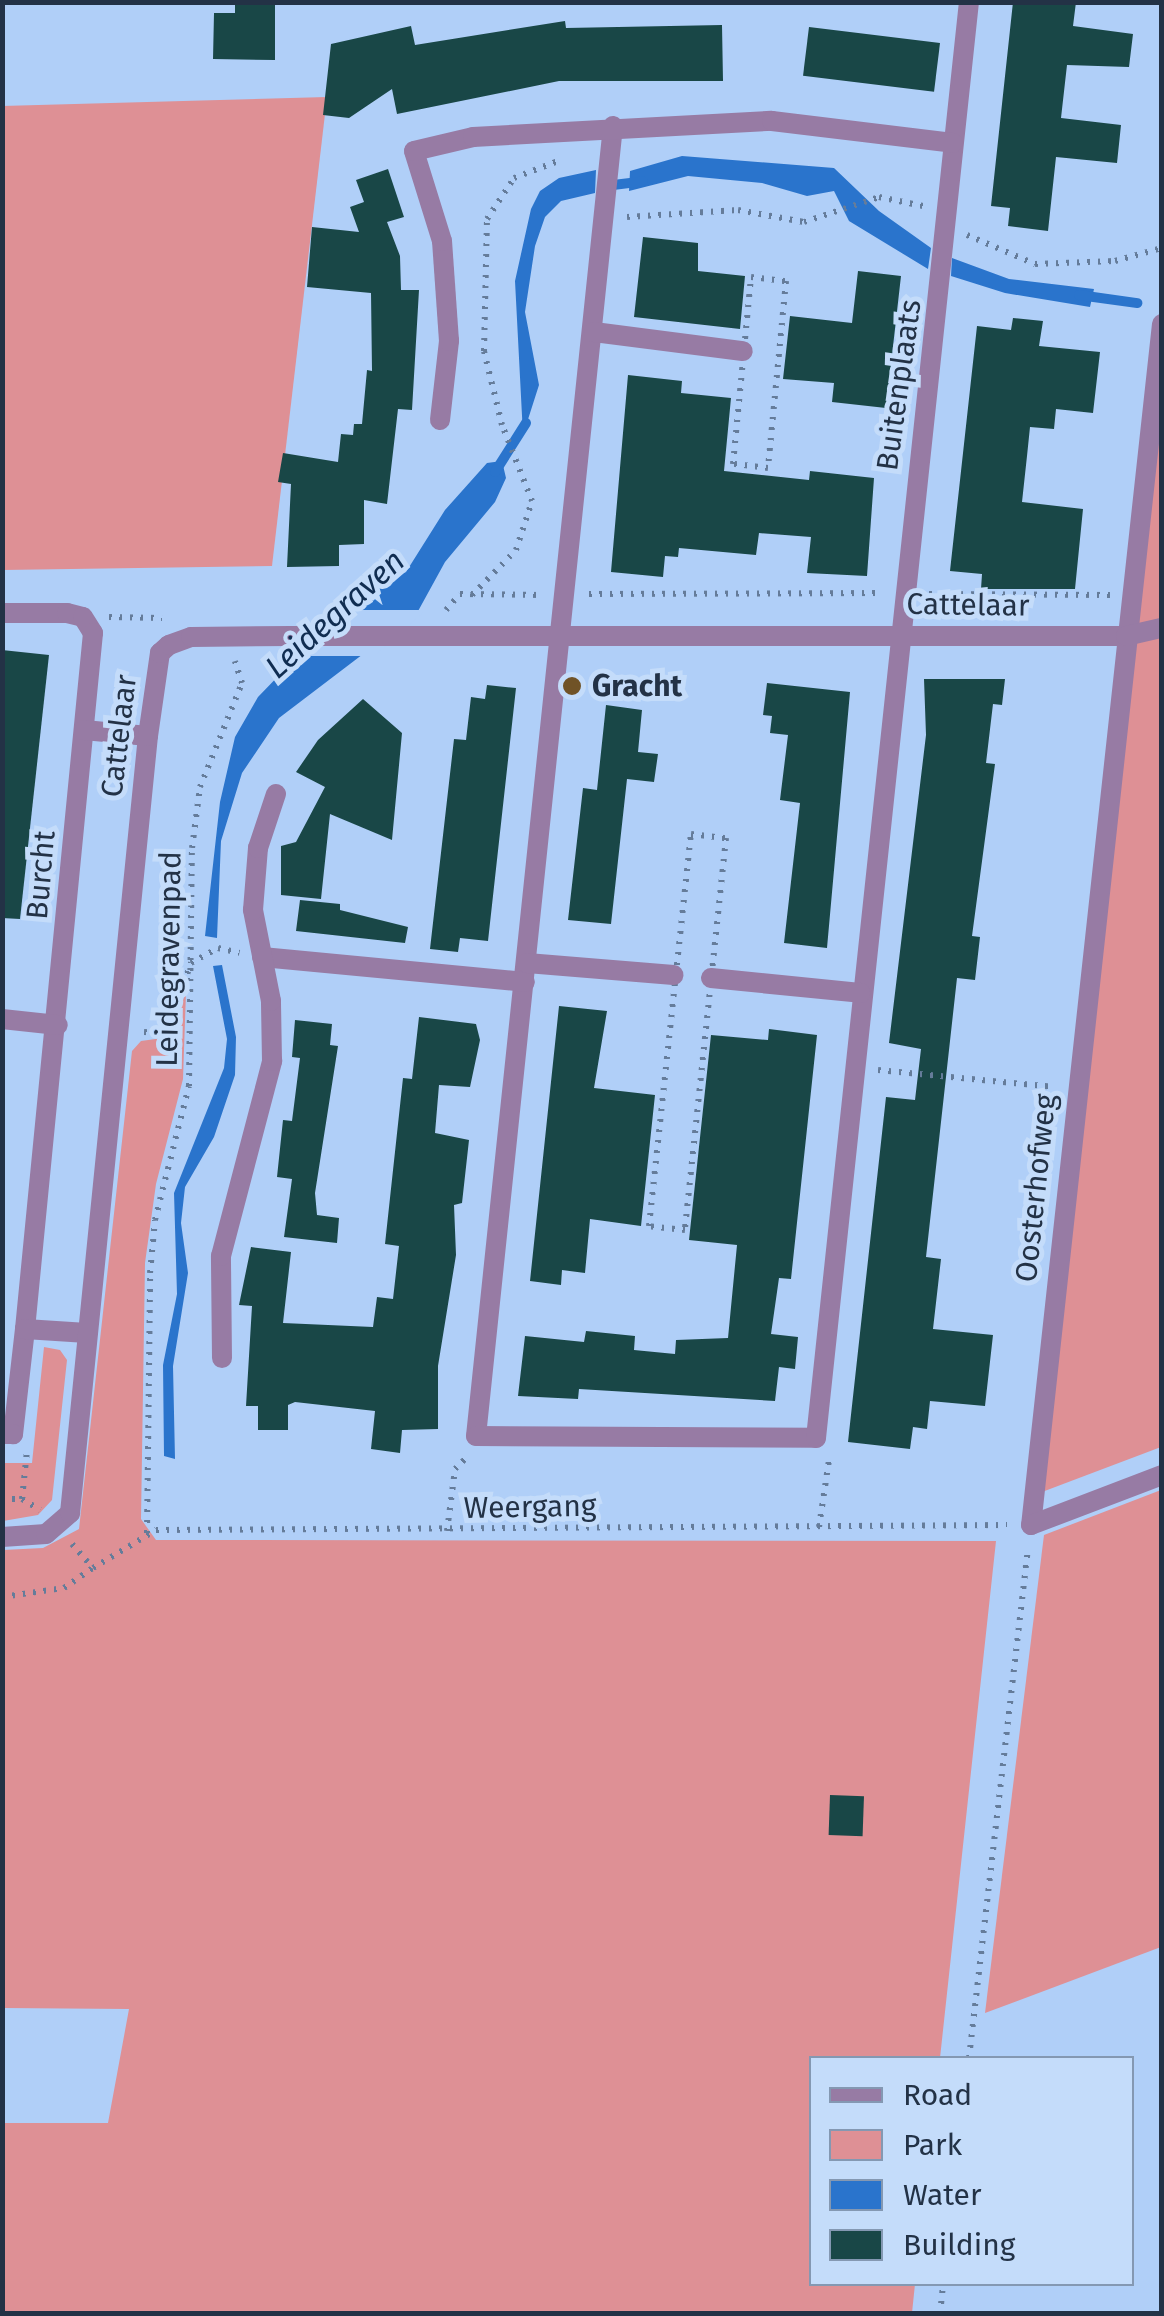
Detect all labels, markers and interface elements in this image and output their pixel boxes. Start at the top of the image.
street label: Buitenplaats [869,297,929,473]
water label: Leidegraven [258,542,412,686]
street label: Cattelaar [906,586,1030,624]
place label: Gracht [592,668,682,704]
street label: Cattelaar [94,673,144,799]
marker: Gracht [561,675,583,697]
street label: Burcht [19,829,63,921]
street label: Leidegravenpad [149,851,189,1067]
street label: Oosterhofweg [1008,1092,1064,1284]
street label: Weergang [463,1488,597,1526]
legend [809,2056,1134,2286]
text: Road [903,2077,972,2113]
text: Park [903,2127,962,2163]
text: Water [903,2177,982,2213]
text: Building [903,2227,1015,2263]

